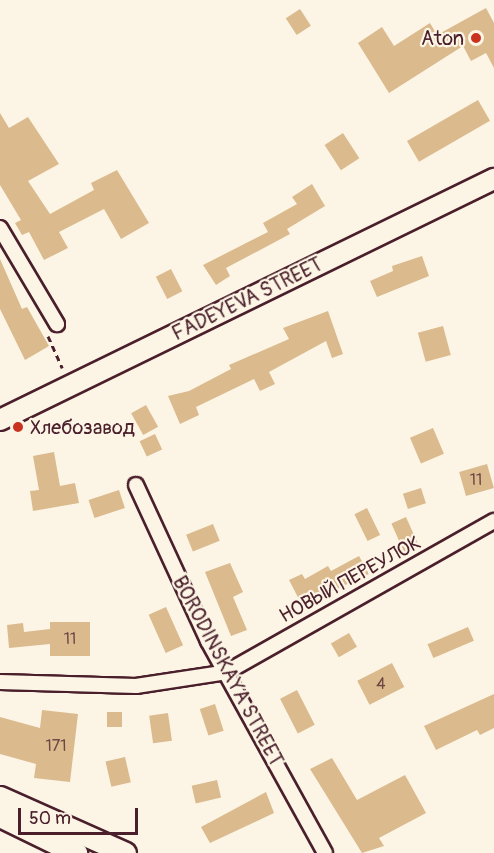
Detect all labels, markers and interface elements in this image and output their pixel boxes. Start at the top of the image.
place label: Aton [421,26,464,50]
marker: Aton [469,31,483,45]
street label: FADEYEVA STREET [168,252,326,346]
place label: Хлебозавод [30,415,135,439]
marker: Хлебозавод [11,420,25,434]
house number: 11 [470,470,482,490]
street label: НОВЫЙ ПЕРЕУЛОК [275,530,425,628]
street label: BORODINSKAYA STREET [168,572,288,770]
house number: 11 [64,629,76,649]
house number: 4 [376,674,386,694]
house number: 171 [46,736,66,756]
scale bar [21,796,141,834]
text: 50 m [29,807,71,830]

